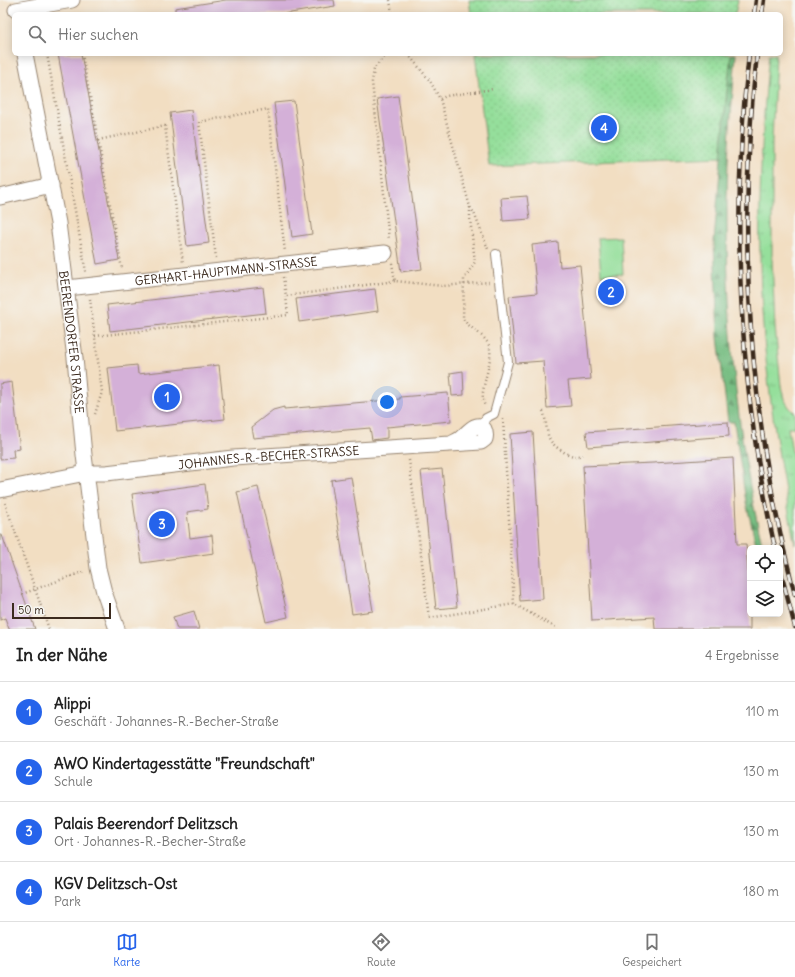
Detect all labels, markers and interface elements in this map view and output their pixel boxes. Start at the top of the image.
search box [12,12,783,56]
icon: search [26,23,48,45]
text: Hier suchen [58,25,138,44]
pin: 4 [591,113,617,143]
street label: GERHART-HAUPTMANN-STRASSE [134,253,318,288]
street label: BEERENDORFER STRASSE [57,270,88,414]
pin: 2 [598,277,624,307]
pin: 1 [154,382,180,412]
your location [377,392,397,412]
street label: JOHANNES-R.-BECHER-STRASSE [177,442,360,472]
pin: 3 [149,509,175,539]
map controls [747,545,783,617]
button: locate [747,545,783,581]
button: layers [747,581,783,617]
scale bar [12,601,111,620]
text: 50 m [18,603,44,617]
text: In der Nähe [16,644,108,666]
text: 4 Ergebnisse [705,647,779,664]
text: Alippi [54,694,91,713]
text: 1 [26,703,32,720]
text: 110 m [746,703,779,720]
text: Geschäft · Johannes-R.-Becher-Straße [54,713,279,730]
text: AWO Kindertagesstätte "Freundschaft" [54,754,315,773]
text: 2 [25,763,33,780]
text: 130 m [743,763,779,780]
text: Schule [54,773,93,790]
text: Palais Beerendorf Delitzsch [54,814,238,833]
text: 3 [25,823,33,840]
text: 130 m [743,823,779,840]
text: Ort · Johannes-R.-Becher-Straße [54,833,246,850]
text: KGV Delitzsch-Ost [54,874,177,893]
text: 4 [25,883,33,900]
text: 180 m [743,883,779,900]
text: Park [54,893,81,910]
tab: Karte [113,931,140,969]
tab: Route [367,931,396,969]
tab: Gespeichert [622,931,682,969]

